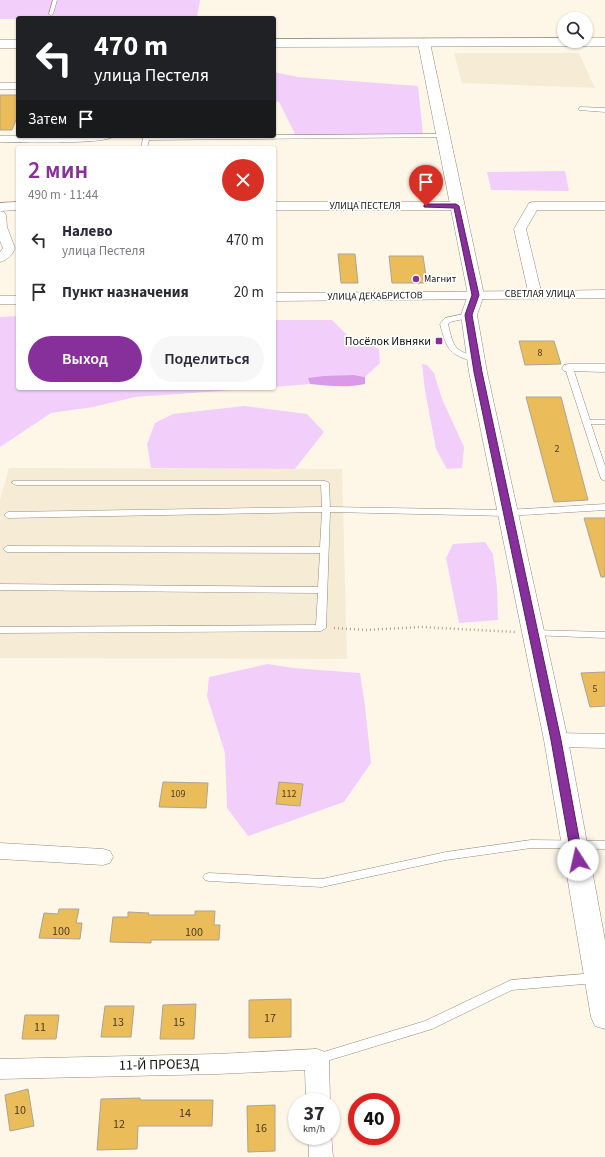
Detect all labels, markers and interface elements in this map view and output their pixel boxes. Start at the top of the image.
map controls [557,12,593,48]
button: search [557,12,593,48]
text: 470 m [94,26,168,66]
icon: left [28,32,80,84]
text: улица Пестеля [94,63,209,88]
icon: arrive [75,108,97,130]
text: Затем [28,109,67,130]
text: 2 мин [28,153,88,188]
button: close [222,159,264,201]
pin [409,165,443,206]
icon: arrive [415,171,437,193]
text: 490 m · 11:44 [28,186,98,204]
street label: УЛИЦА ПЕСТЕЛЯ [329,199,401,213]
text: Налево [62,221,113,242]
icon: left [28,229,50,251]
text: 470 m [226,230,264,251]
text: улица Пестеля [62,242,145,260]
place label: Магнит [424,272,457,286]
marker: Магнит [411,274,421,284]
icon: arrive [28,281,50,303]
text: Пункт назначения [62,282,189,303]
text: 20 m [234,282,264,303]
street label: СВЕТЛАЯ УЛИЦА [505,287,576,301]
street label: УЛИЦА ДЕКАБРИСТОВ [327,288,423,304]
place label: Посёлок Ивняки [345,333,431,350]
button: Выход [28,336,142,382]
button: Поделиться [150,336,264,382]
marker: Посёлок Ивняки [434,336,444,346]
house number: 8 [538,346,543,360]
house number: 2 [555,442,560,456]
house number: 5 [593,682,598,696]
house number: 109 [171,787,185,801]
house number: 112 [282,787,296,801]
position arrow [557,839,599,881]
house number: 100 [52,923,70,940]
house number: 100 [185,924,203,941]
house number: 17 [264,1010,276,1027]
house number: 13 [112,1014,124,1031]
house number: 15 [173,1014,185,1031]
house number: 11 [34,1019,46,1036]
street label: 11-Й ПРОЕЗД [119,1054,199,1076]
speed limit sign: 40 [348,1093,400,1145]
text: 37 [303,1100,325,1128]
house number: 10 [14,1102,26,1119]
house number: 14 [179,1105,191,1122]
house number: 12 [113,1116,125,1133]
house number: 16 [255,1120,267,1137]
text: km/h [303,1122,325,1136]

